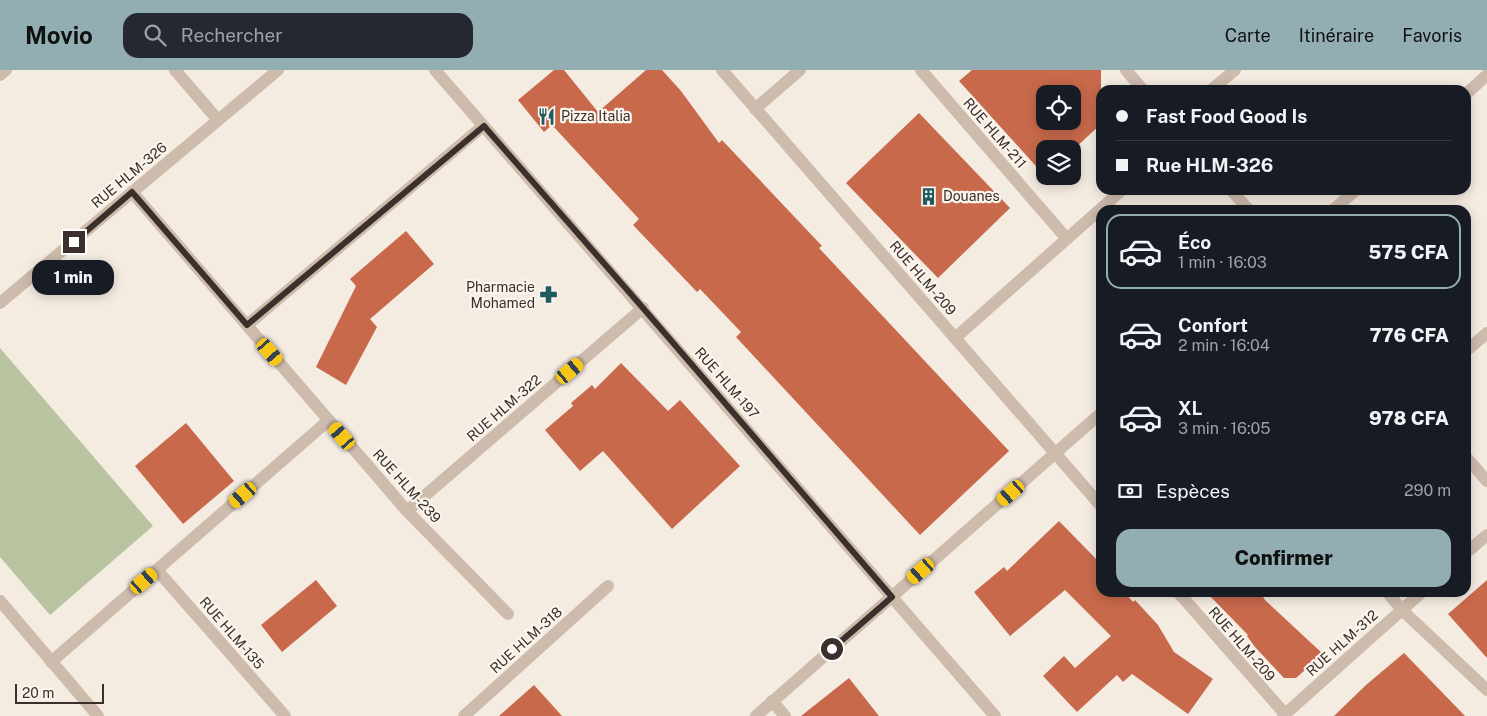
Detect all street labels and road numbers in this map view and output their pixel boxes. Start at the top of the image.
street label: RUE HLM-211 [960,95,1030,171]
street label: RUE HLM-326 [88,139,170,211]
street label: RUE HLM-209 [886,238,960,319]
street label: RUE HLM-197 [692,344,762,422]
street label: RUE HLM-322 [464,371,544,445]
street label: RUE HLM-239 [370,446,444,526]
street label: RUE HLM-135 [196,594,268,672]
street label: RUE HLM-318 [487,604,565,676]
street label: RUE HLM-209 [1205,604,1279,685]
street label: RUE HLM-312 [1303,607,1381,679]

